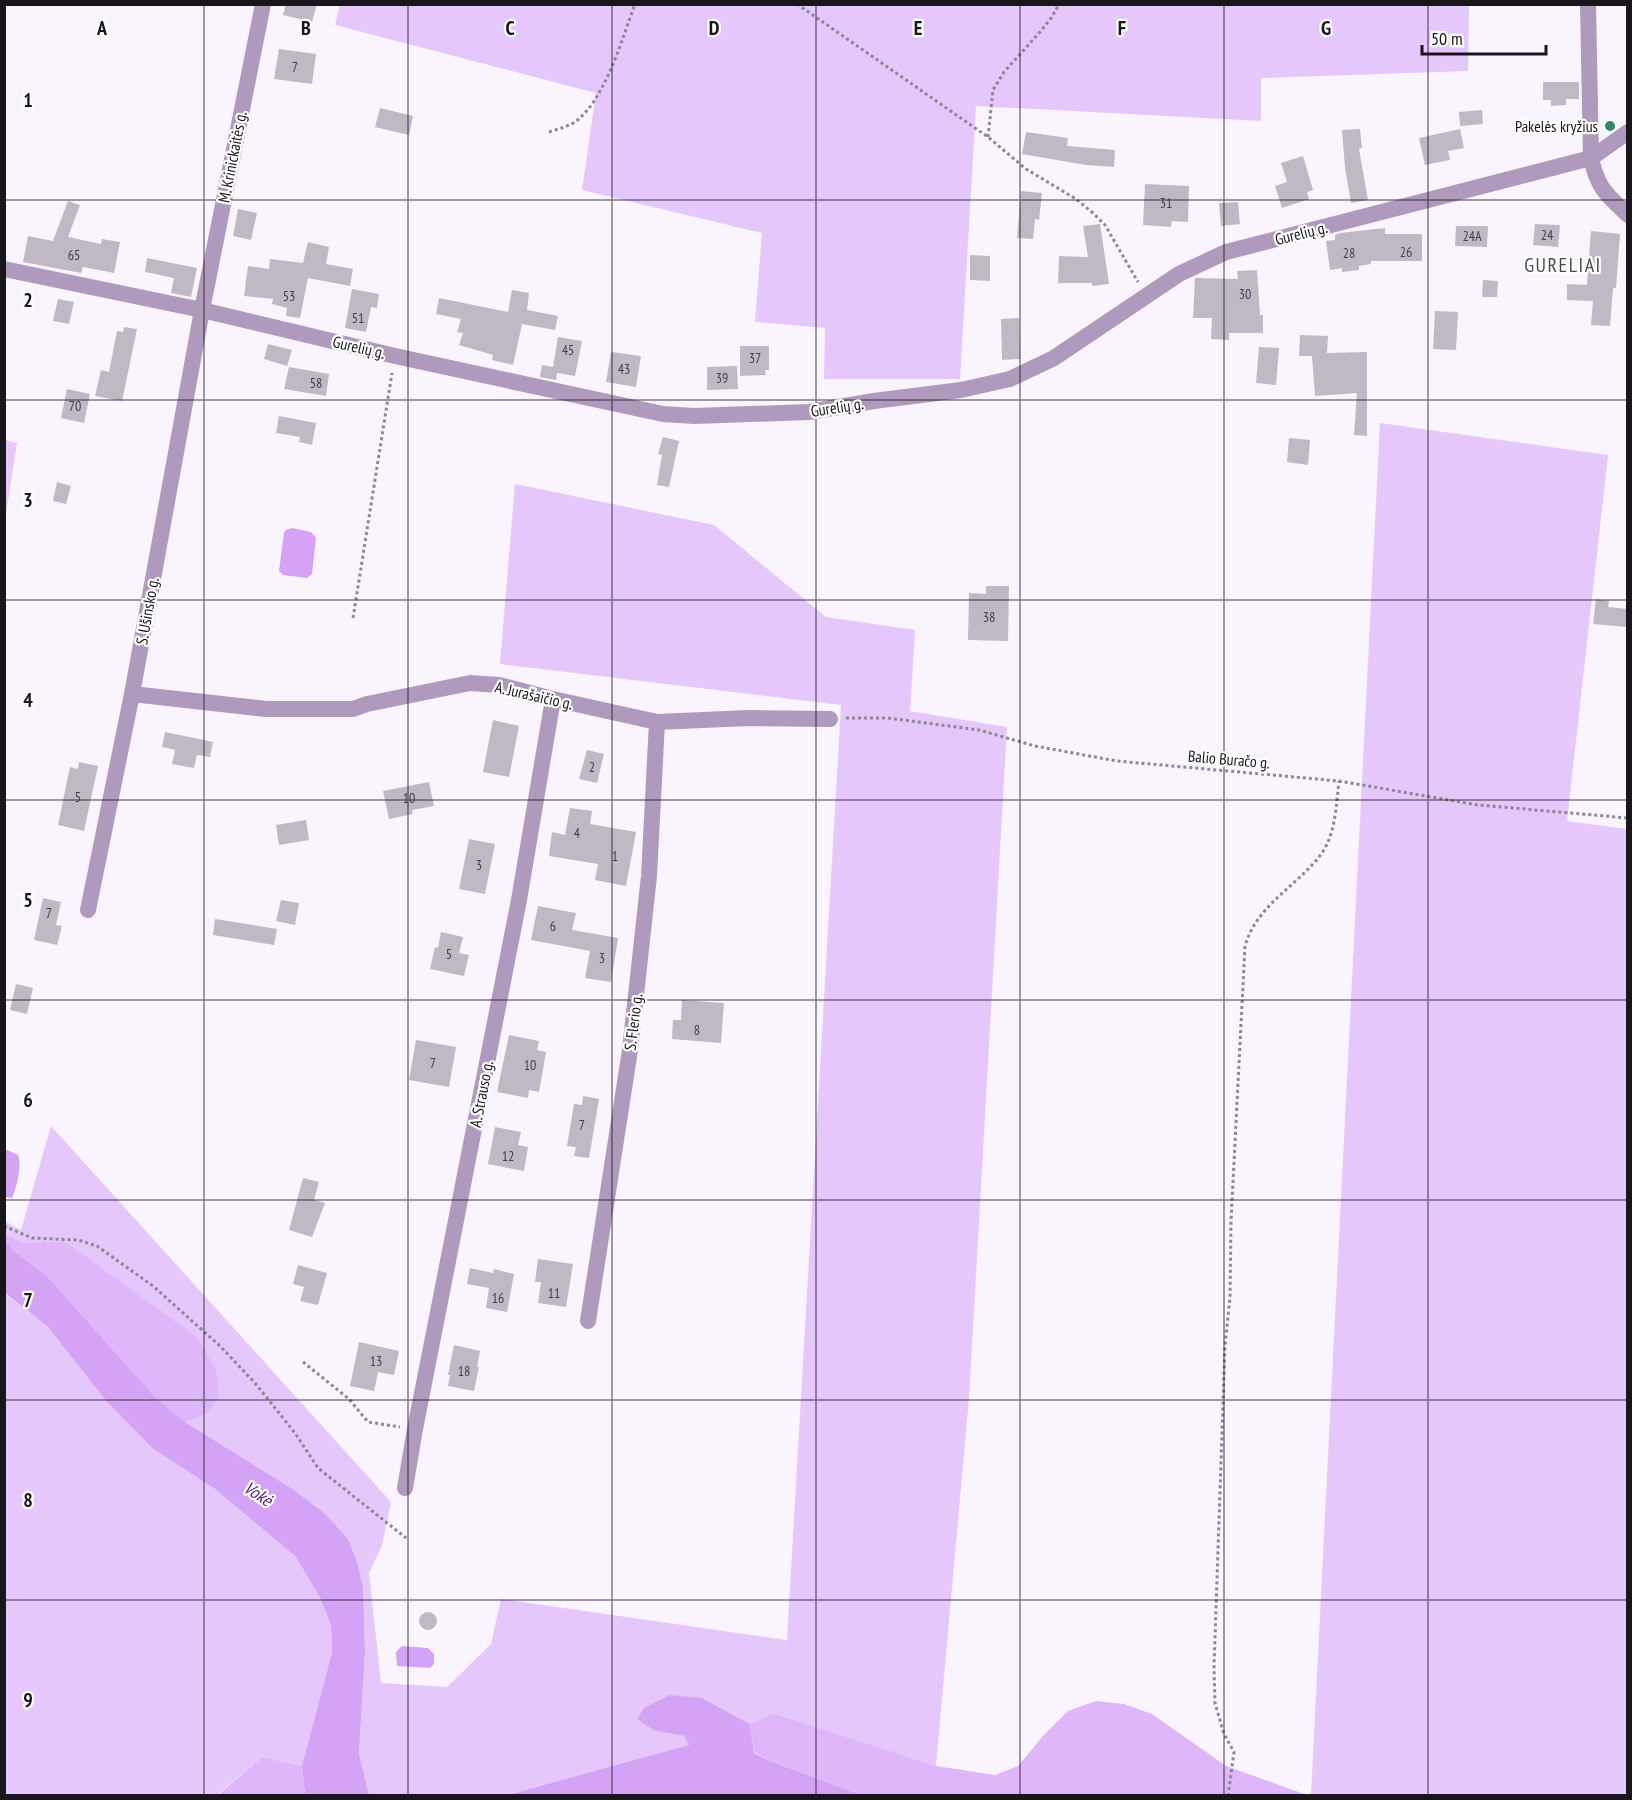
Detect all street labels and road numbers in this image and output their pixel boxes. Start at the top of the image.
street label: M. Krinickaitės g. [213,110,251,204]
street label: Gurelių g. [1273,217,1329,249]
street label: Gurelių g. [331,331,387,363]
street label: Gurelių g. [809,393,865,421]
street label: S. Ušinsko g. [131,576,163,646]
street label: A. Jurašaičio g. [493,676,575,714]
street label: Balio Buračo g. [1187,745,1271,773]
street label: S. Flerio g. [620,992,646,1051]
street label: A. Strauso g. [465,1059,497,1129]

